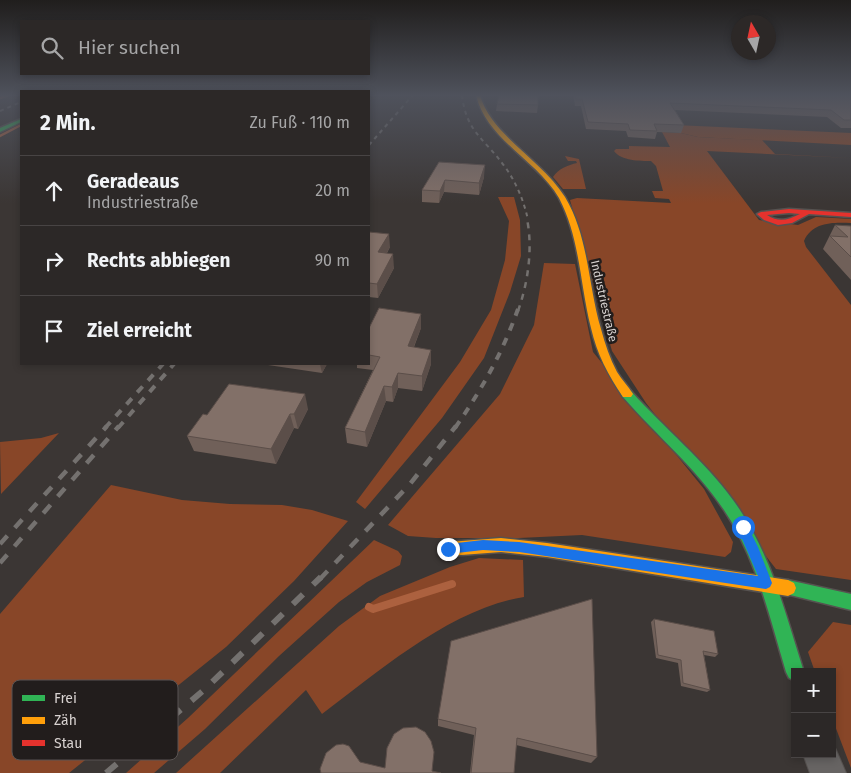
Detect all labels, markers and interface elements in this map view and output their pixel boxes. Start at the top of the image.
north arrow [731,15,776,60]
search box [20,20,370,75]
icon: search [38,34,66,62]
text: Hier suchen [78,36,181,59]
text: 2 Min. [40,110,95,136]
text: Zu Fuß · 110 m [250,113,350,132]
text: Geradeaus [87,170,179,193]
icon: ahead [40,177,68,205]
text: 20 m [315,181,350,200]
text: Industriestraße [87,193,198,212]
icon: right [40,247,68,275]
text: Rechts abbiegen [87,249,230,272]
text: 90 m [315,251,350,270]
street label: Industriestraße [588,259,620,343]
icon: arrive [40,317,68,345]
text: Ziel erreicht [87,319,192,342]
route start [732,516,755,539]
route end [437,538,460,561]
map controls [791,668,836,758]
button: + [791,668,836,713]
legend [12,680,178,760]
text: Frei [54,690,77,707]
text: Zäh [54,712,77,729]
button: − [791,713,836,758]
text: Stau [54,735,82,752]

